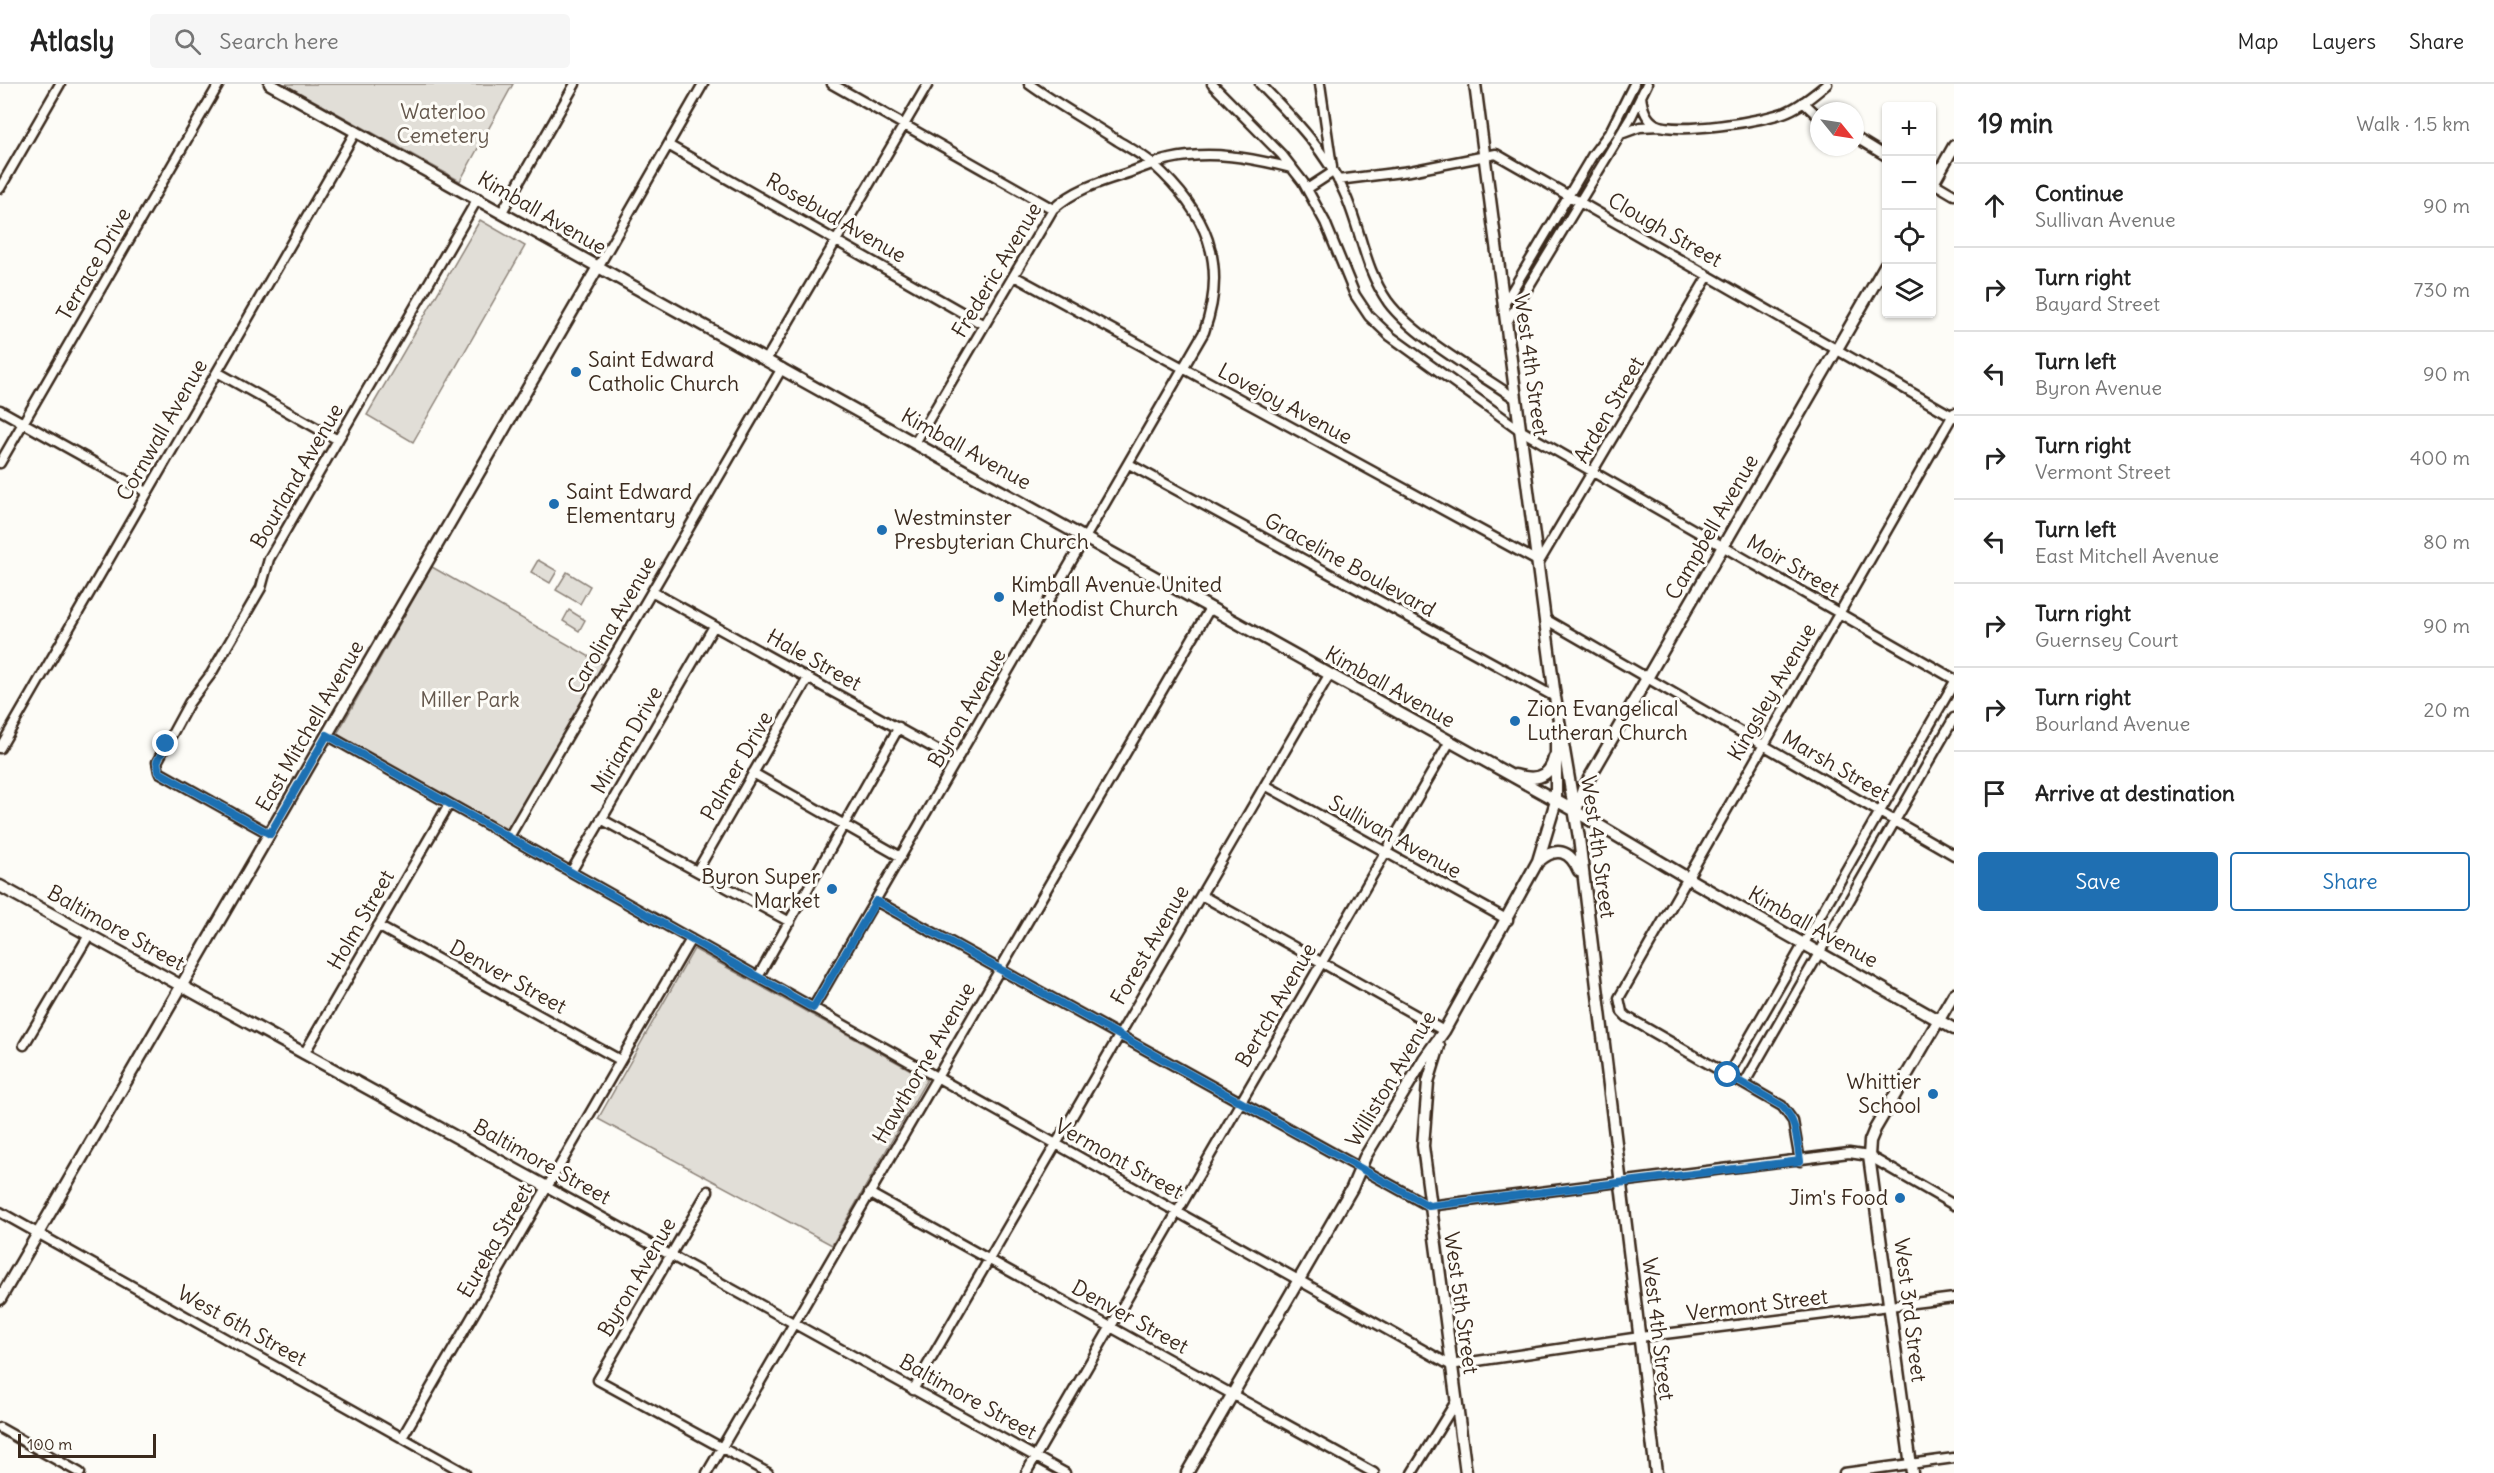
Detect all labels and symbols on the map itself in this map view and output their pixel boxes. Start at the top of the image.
park label: Waterloo Cemetery [397,98,490,149]
north arrow [1810,102,1864,156]
street label: Kimball Avenue [473,165,612,260]
street label: Rosebud Avenue [761,167,911,269]
street label: Clough Street [1603,186,1727,273]
street label: Frederic Avenue [946,197,1048,342]
street label: Terrace Drive [50,202,137,325]
street label: West 4th Street [1508,292,1555,438]
place label: Saint Edward Catholic Church [588,346,739,397]
street label: Arden Street [1567,352,1650,468]
street label: Cornwall Avenue [110,354,213,505]
street label: Lovejoy Avenue [1213,357,1357,450]
marker: Saint Edward Catholic Church [569,365,583,379]
street label: Bourland Avenue [244,398,349,553]
street label: Kimball Avenue [897,402,1036,495]
street label: Campbell Avenue [1659,449,1764,604]
place label: Saint Edward Elementary [566,478,692,529]
marker: Saint Edward Elementary [547,497,561,511]
place label: Westminster Presbyterian Church [894,504,1089,555]
street label: Graceline Boulevard [1260,506,1441,623]
marker: Westminster Presbyterian Church [875,523,889,537]
street label: Moir Street [1742,528,1845,603]
street label: Carolina Avenue [561,551,662,699]
place label: Kimball Avenue United Methodist Church [1011,571,1222,622]
marker: Kimball Avenue United Methodist Church [992,590,1006,604]
street label: Kingsley Avenue [1721,618,1822,765]
street label: Hale Street [762,623,866,697]
street label: East Mitchell Avenue [250,635,370,816]
street label: Kimball Avenue [1321,640,1460,733]
street label: Byron Avenue [922,643,1012,772]
street label: Miriam Drive [585,681,668,798]
park label: Miller Park [420,686,520,713]
place label: Zion Evangelical Lutheran Church [1527,695,1688,746]
street label: Palmer Drive [694,706,779,825]
marker: Zion Evangelical Lutheran Church [1508,714,1522,728]
street label: Marsh Street [1777,724,1895,807]
route end [152,730,178,756]
street label: West 4th Street [1575,774,1622,920]
street label: Sullivan Avenue [1324,789,1466,884]
place label: Byron Super Market [701,863,820,914]
street label: Holm Street [321,865,400,975]
street label: Baltimore Street [43,879,190,976]
street label: Forest Avenue [1104,880,1195,1010]
street label: Kimball Avenue [1744,880,1883,973]
marker: Byron Super Market [825,882,839,896]
street label: Denver Street [445,933,571,1020]
street label: Bertch Avenue [1229,938,1322,1072]
street label: Hawthorne Avenue [866,977,981,1148]
street label: Williston Avenue [1339,1006,1442,1152]
route start [1714,1061,1740,1087]
place label: Whittier School [1846,1068,1921,1119]
marker: Whittier School [1926,1087,1940,1101]
street label: Vermont Street [1050,1112,1188,1205]
street label: Baltimore Street [469,1113,616,1210]
street label: Eureka Street [451,1179,538,1303]
place label: Jim's Food [1789,1184,1888,1211]
marker: Jim's Food [1893,1191,1907,1205]
street label: Byron Avenue [592,1212,682,1341]
street label: West 5th Street [1438,1230,1485,1376]
street label: West 3rd Street [1888,1236,1933,1384]
street label: West 4th Street [1636,1256,1681,1402]
street label: Denver Street [1067,1273,1193,1360]
street label: West 6th Street [173,1279,312,1372]
street label: Vermont Street [1685,1282,1829,1327]
street label: Baltimore Street [895,1348,1042,1445]
scale bar [18,1431,156,1458]

